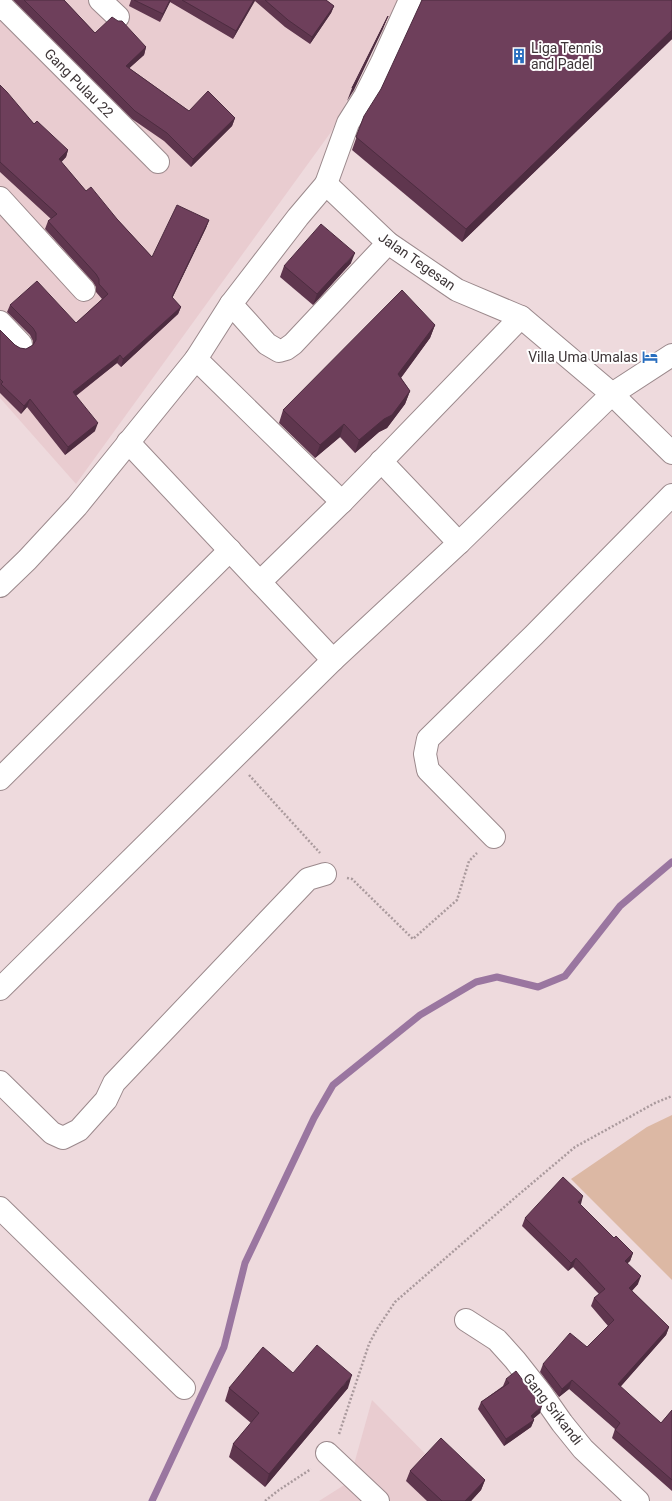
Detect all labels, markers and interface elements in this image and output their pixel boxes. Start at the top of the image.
place label: Liga Tennis and Padel [531,40,602,72]
street label: Gang Pulau 22 [41,45,117,121]
building icon: Liga Tennis and Padel [510,47,528,65]
street label: Jalan Tegesan [375,229,459,293]
hotel icon: Villa Uma Umalas [641,348,659,366]
place label: Villa Uma Umalas [528,349,638,365]
street label: Gang Srikandi [520,1370,586,1448]

